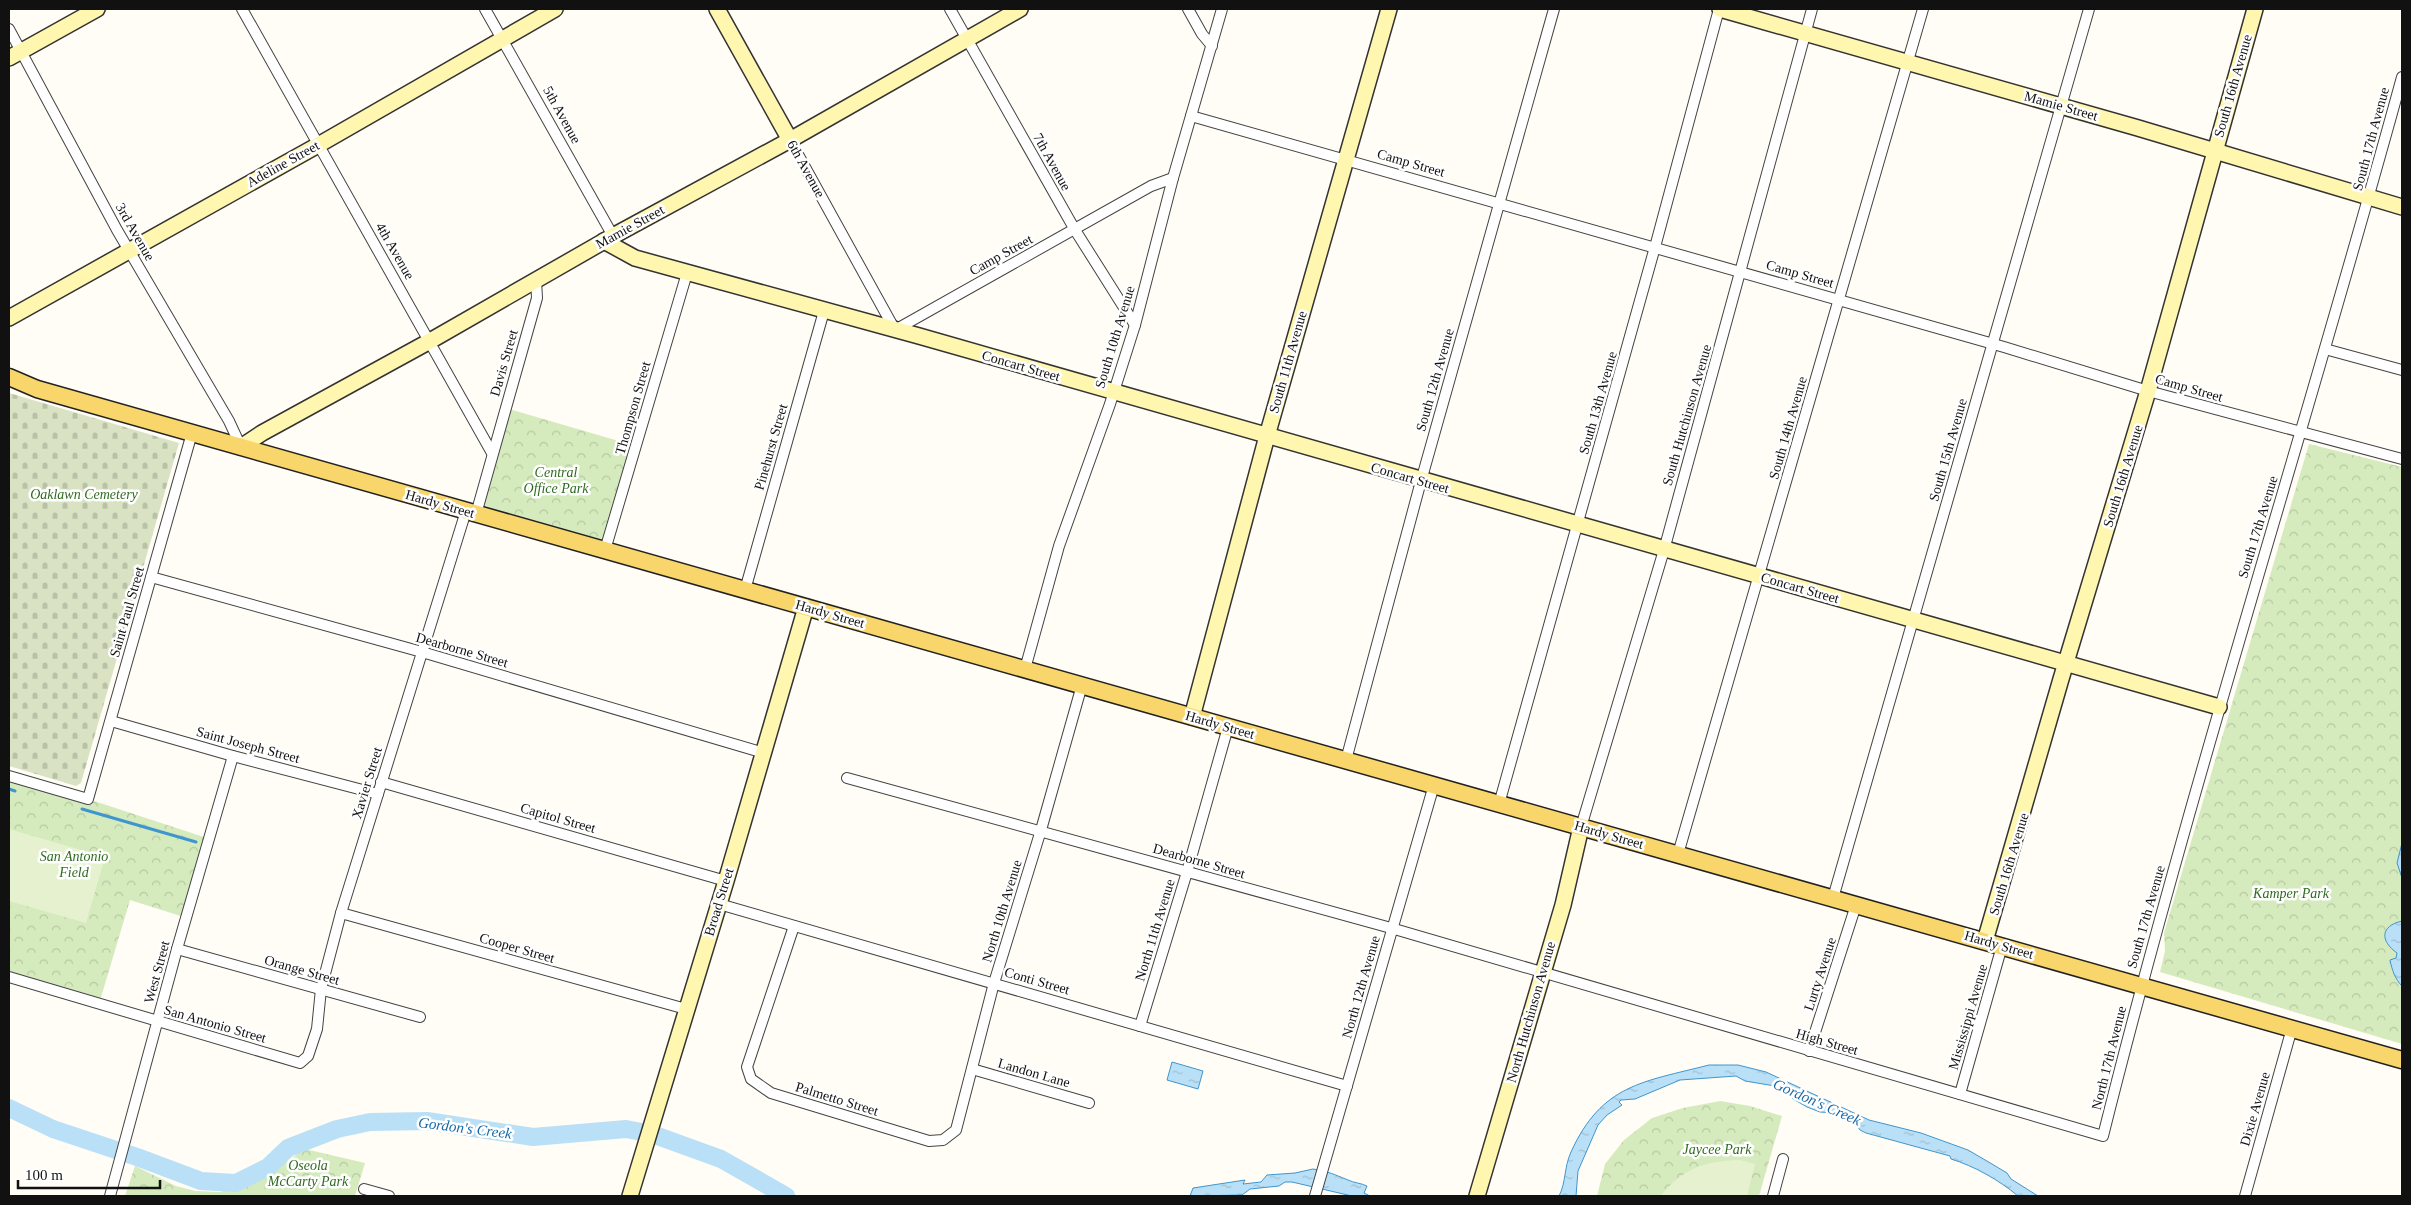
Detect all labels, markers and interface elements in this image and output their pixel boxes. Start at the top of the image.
street label: South 16th Avenue [2211,33,2255,139]
street label: 5th Avenue [540,84,584,146]
street label: South 17th Avenue [2350,86,2392,192]
street label: Mamie Street [2022,88,2100,124]
street label: 7th Avenue [1030,131,1074,193]
street label: Adeline Street [244,138,322,190]
street label: 6th Avenue [784,138,828,200]
street label: Camp Street [1375,146,1447,180]
street label: 3rd Avenue [113,201,157,263]
street label: Mamie Street [593,202,667,252]
street label: 4th Avenue [373,220,417,282]
street label: Camp Street [967,232,1035,278]
street label: Camp Street [1764,257,1836,291]
street label: South 10th Avenue [1092,284,1138,390]
street label: South 11th Avenue [1266,309,1310,415]
street label: South 12th Avenue [1413,327,1457,433]
street label: Davis Street [487,328,521,398]
street label: South Hutchinson Avenue [1660,343,1714,487]
street label: Concart Street [980,348,1062,384]
street label: South 13th Avenue [1576,350,1620,456]
street label: Thompson Street [613,360,653,456]
street label: Camp Street [2153,371,2225,405]
street label: South 14th Avenue [1766,375,1810,481]
street label: South 15th Avenue [1926,397,1970,503]
street label: Pinehurst Street [752,402,791,492]
street label: South 16th Avenue [2100,423,2146,529]
street label: Concart Street [1369,460,1451,496]
park label: Central Office Park [524,465,589,496]
street label: South 17th Avenue [2235,474,2281,580]
park label: Oaklawn Cemetery [30,487,139,502]
street label: Hardy Street [404,487,476,521]
street label: Saint Paul Street [107,565,147,659]
street label: Concart Street [1759,570,1841,606]
street label: Hardy Street [794,597,866,631]
street label: Dearborne Street [414,630,510,670]
street label: Hardy Street [1184,708,1256,742]
street label: Saint Joseph Street [195,724,302,766]
street label: Xavier Street [349,745,385,821]
street label: Capitol Street [519,800,597,836]
street label: South 16th Avenue [1986,811,2032,917]
street label: Hardy Street [1573,818,1645,852]
street label: Dearborne Street [1151,841,1247,881]
park label: San Antonio Field [40,849,108,880]
street label: North 10th Avenue [979,858,1025,964]
street label: South 17th Avenue [2124,864,2168,970]
street label: Broad Street [702,866,736,938]
street label: North 11th Avenue [1132,877,1178,983]
park label: Kamper Park [2252,886,2330,901]
street label: Hardy Street [1963,928,2035,962]
street label: Cooper Street [478,930,556,966]
street label: North 12th Avenue [1339,934,1383,1040]
street label: Lurty Avenue [1801,935,1839,1013]
street label: West Street [141,939,173,1005]
street label: North Hutchinson Avenue [1504,940,1558,1084]
street label: Orange Street [263,952,341,988]
street label: Mississippi Avenue [1946,963,1990,1071]
street label: Conti Street [1003,965,1072,998]
street label: San Antonio Street [162,1002,268,1046]
street label: North 17th Avenue [2089,1005,2129,1111]
street label: High Street [1794,1026,1860,1058]
street label: Landon Lane [996,1056,1072,1090]
street label: Dixie Avenue [2237,1070,2273,1148]
water label: Gordon's Creek [1771,1076,1864,1129]
street label: Palmetto Street [794,1079,880,1119]
water label: Gordon's Creek [417,1114,513,1142]
park label: Jaycee Park [1683,1142,1752,1157]
scale bar [18,1158,160,1190]
park label: Oseola McCarty Park [267,1158,349,1189]
text: 100 m [25,1167,63,1183]

